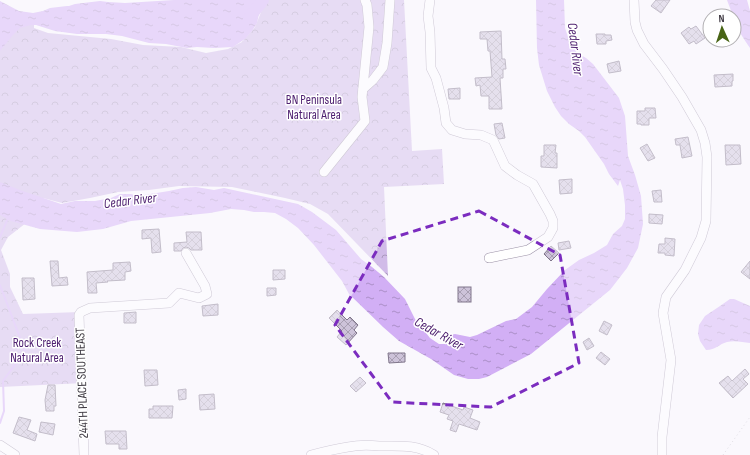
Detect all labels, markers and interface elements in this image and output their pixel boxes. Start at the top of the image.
north arrow [702,8,742,48]
text: N [718,12,725,25]
water label: Cedar River [564,22,587,77]
park label: BN Peninsula Natural Area [286,92,342,123]
water label: Cedar River [103,189,158,212]
water label: Cedar River [411,313,467,354]
street label: 244TH PLACE SOUTHEAST [72,327,92,439]
park label: Rock Creek Natural Area [10,335,64,366]

